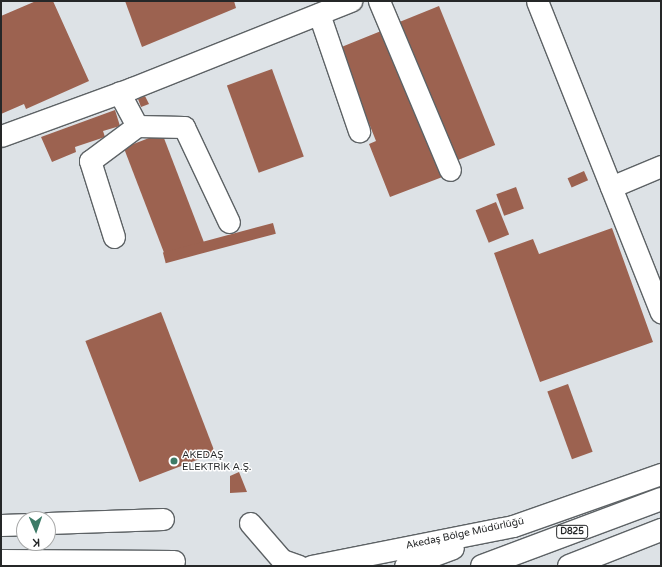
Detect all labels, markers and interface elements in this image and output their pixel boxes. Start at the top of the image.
place label: AKEDAŞ ELEKTRİK A.Ş. [182,449,251,472]
marker: AKEDAŞ ELEKTRİK A.Ş. [169,456,179,466]
north arrow [16,511,56,551]
street label: Akedaş Bölge Müdürlüğü [405,516,525,552]
road number: D825 [556,525,588,539]
text: K [32,536,40,549]

